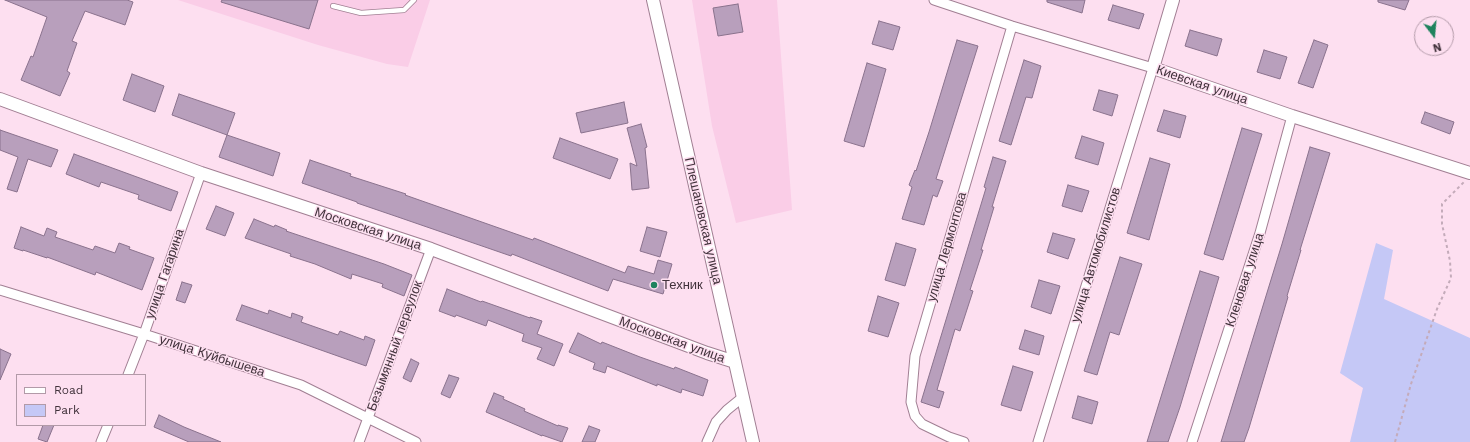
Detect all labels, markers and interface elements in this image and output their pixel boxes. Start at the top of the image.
north arrow [1414,16,1454,56]
text: N [1431,40,1443,54]
street label: Киевская улица [1154,62,1250,108]
street label: Плешановская улица [681,156,725,286]
street label: улица Автомобилистов [1068,185,1124,325]
street label: улица Лермонтова [924,190,970,304]
street label: Московская улица [313,204,423,254]
street label: улица Гагарина [142,227,188,321]
street label: Кленовая улица [1222,231,1268,329]
place label: Техник [662,277,703,293]
street label: Безымянный переулок [364,279,426,413]
marker: Техник [649,280,659,290]
street label: Московская улица [617,314,727,366]
street label: улица Куйбышева [157,332,267,380]
legend [16,374,146,426]
text: Road [54,383,83,397]
text: Park [54,403,80,417]

